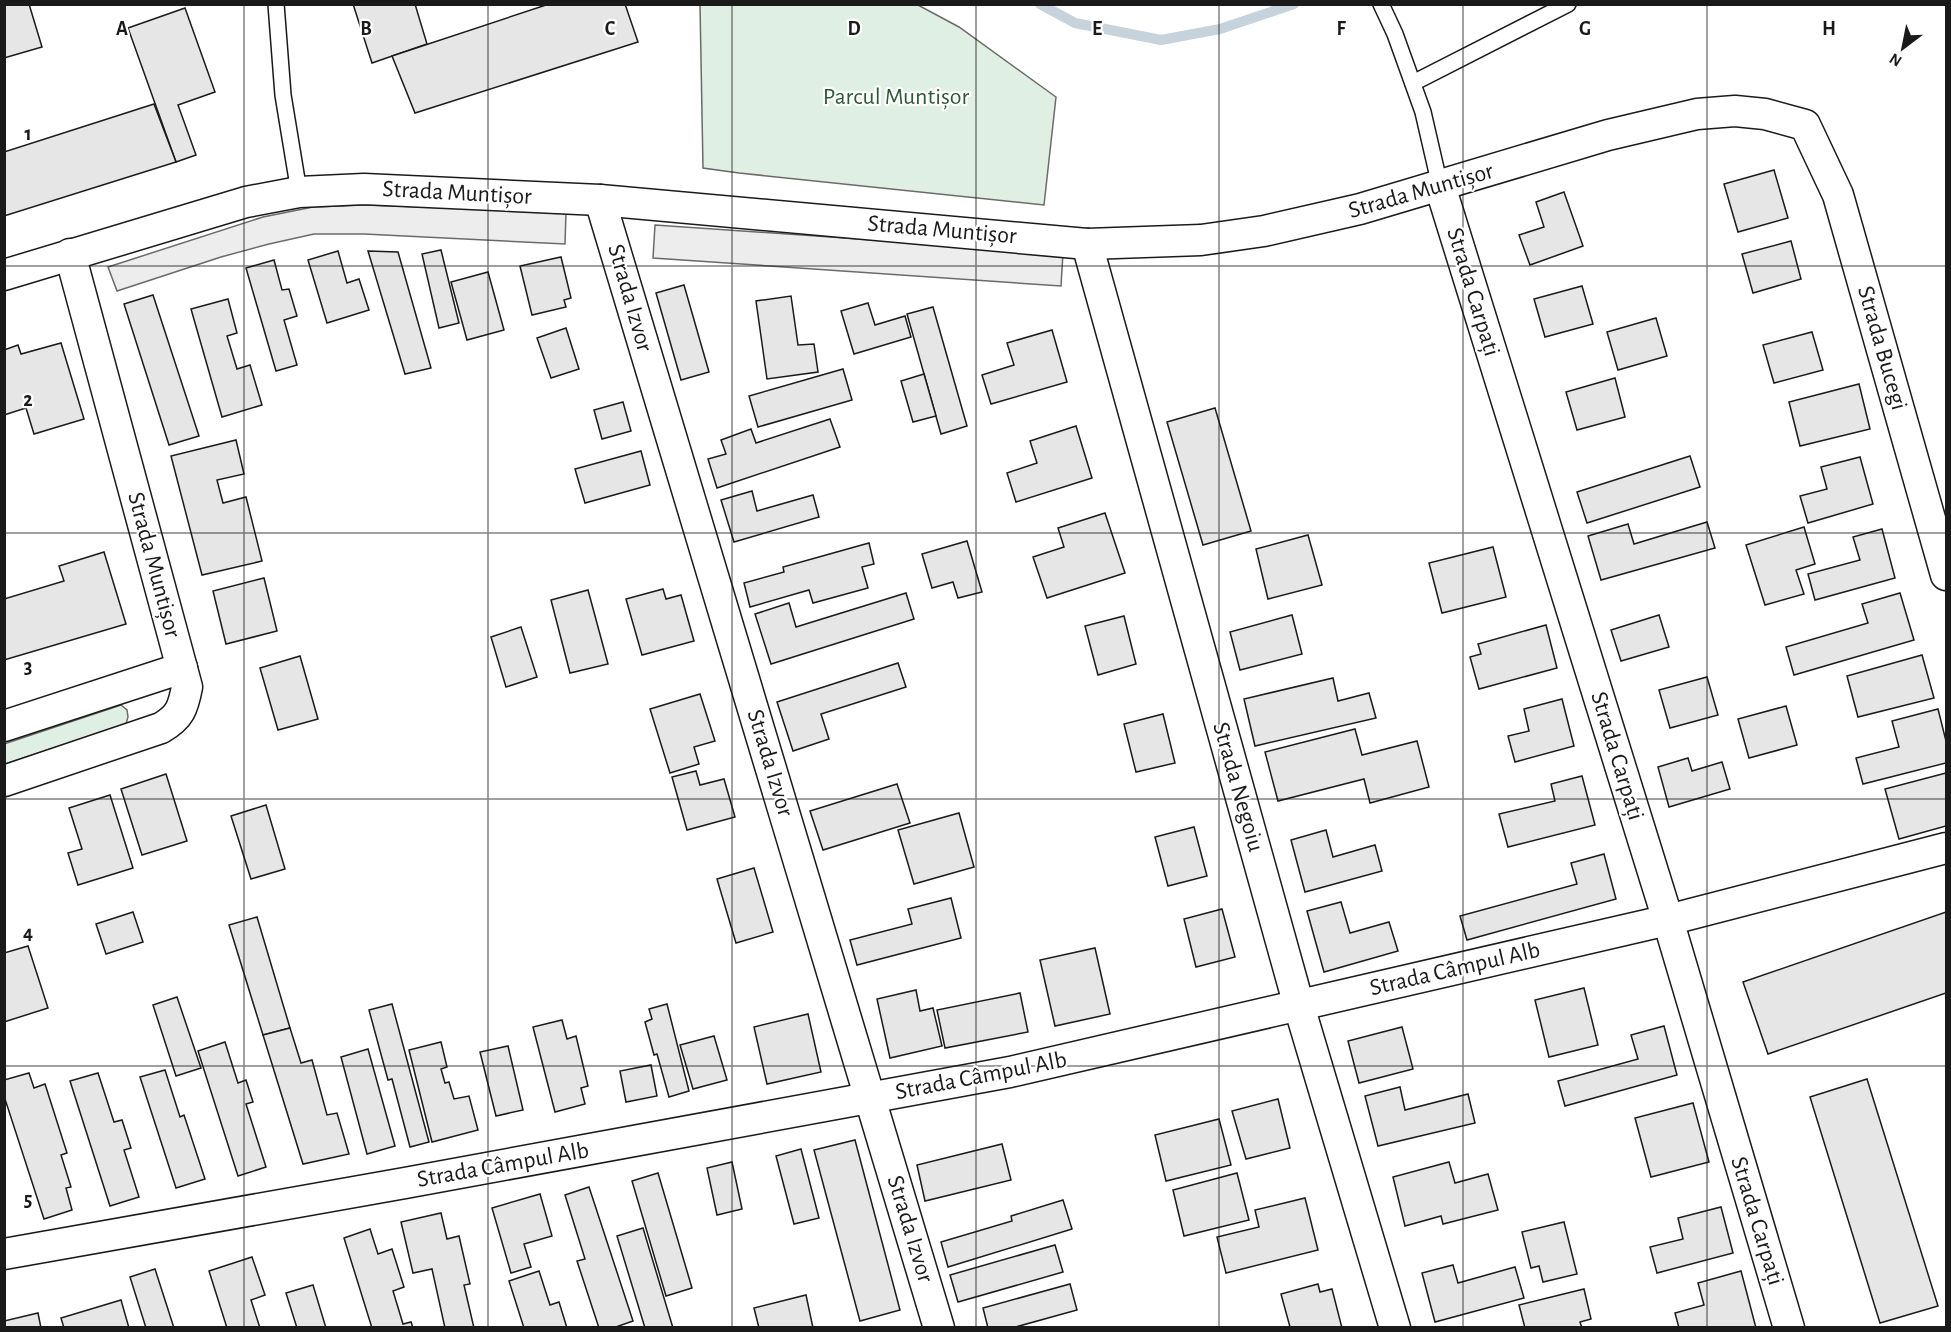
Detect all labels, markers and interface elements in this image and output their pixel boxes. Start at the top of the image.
north arrow [1873,18,1933,78]
text: A [116,19,128,39]
text: B [360,19,372,39]
text: C [605,19,616,39]
text: D [847,19,861,39]
text: E [1092,19,1102,39]
text: F [1336,19,1346,39]
text: G [1579,19,1591,39]
text: H [1822,19,1836,39]
text: N [1887,50,1905,70]
park label: Parcul Muntișor [823,85,969,110]
text: 1 [24,124,32,144]
street label: Strada Muntișor [1346,159,1497,224]
street label: Strada Muntișor [382,177,533,210]
street label: Strada Muntișor [866,212,1018,249]
street label: Strada Carpați [1441,225,1504,359]
street label: Strada Izvor [603,242,657,355]
street label: Strada Bucegi [1853,283,1911,413]
text: 2 [23,390,33,410]
street label: Strada Muntișor [122,490,185,641]
text: 3 [24,657,32,677]
street label: Strada Carpați [1585,689,1648,823]
street label: Strada Izvor [742,707,798,820]
street label: Strada Negoiu [1208,720,1268,854]
text: 4 [23,923,33,943]
street label: Strada Câmpul Alb [1367,938,1543,1000]
street label: Strada Câmpul Alb [893,1048,1069,1104]
street label: Strada Câmpul Alb [415,1138,591,1192]
street label: Strada Carpați [1725,1154,1788,1288]
street label: Strada Izvor [882,1173,938,1286]
text: 5 [24,1190,32,1210]

